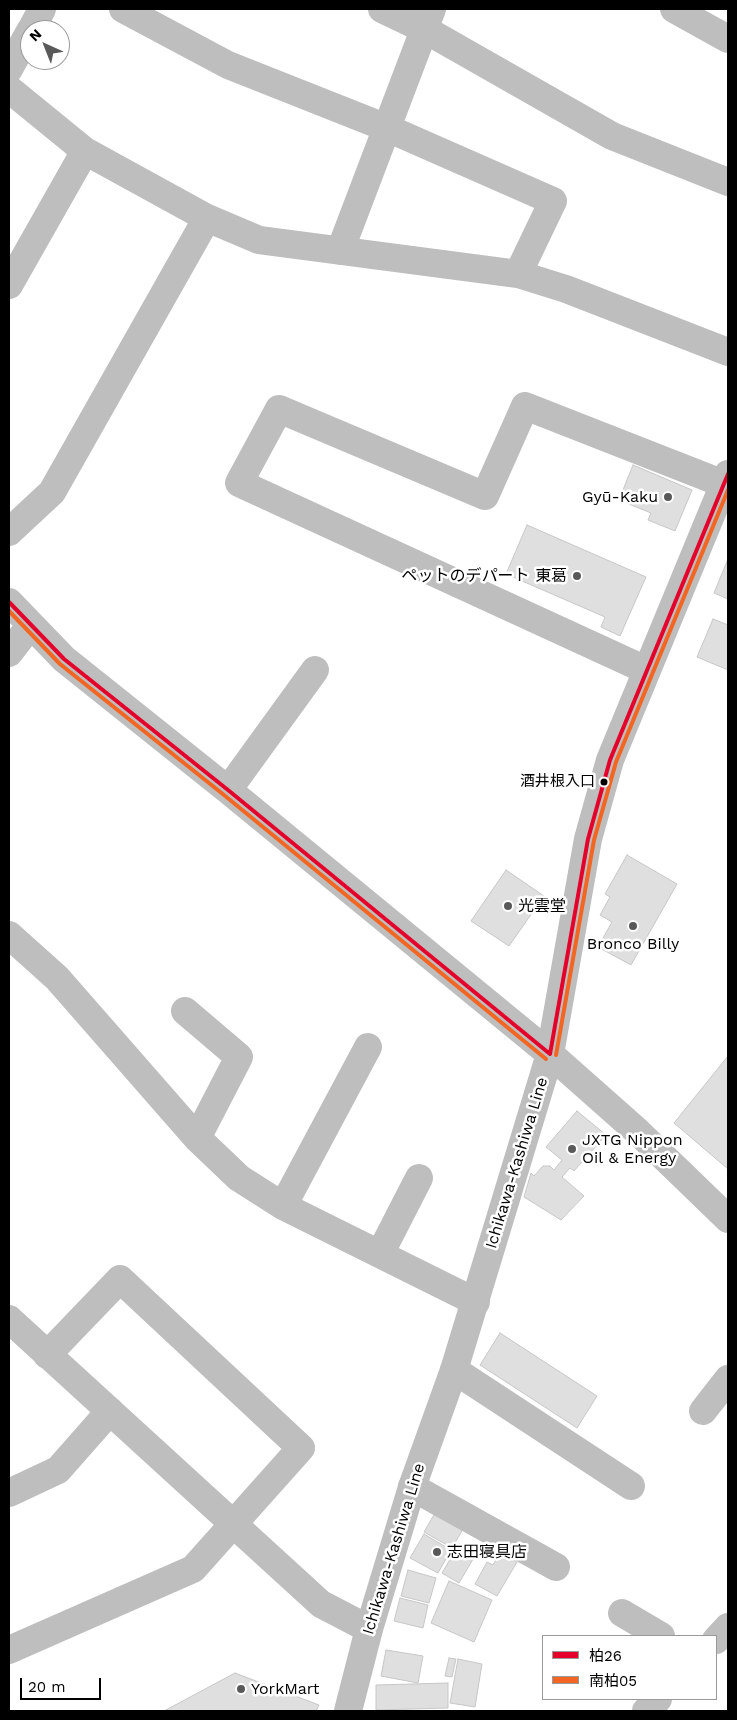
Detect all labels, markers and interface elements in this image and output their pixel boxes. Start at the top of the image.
north arrow [20,20,70,70]
text: N [26,26,45,44]
place label: Gyū-Kaku [582,487,658,507]
marker: Gyū-Kaku [662,491,674,503]
place label: ペットのデパート 東葛 [402,566,567,586]
marker: ペットのデパート 東葛 [571,570,583,582]
place label: 酒井根入口 [520,773,595,791]
marker: 酒井根入口 [599,777,609,787]
place label: 光雲堂 [518,896,566,916]
marker: 光雲堂 [502,900,514,912]
marker: Bronco Billy [627,920,639,932]
place label: Bronco Billy [587,934,679,954]
street label: Ichikawa-Kashiwa Line [482,1075,552,1251]
place label: JXTG Nippon Oil & Energy [582,1130,683,1168]
marker: JXTG Nippon Oil & Energy [566,1143,578,1155]
street label: Ichikawa-Kashiwa Line [359,1461,429,1637]
place label: 志田寝具店 [447,1542,527,1562]
marker: 志田寝具店 [431,1546,443,1558]
legend [542,1635,717,1700]
text: 柏26 [589,1647,622,1665]
scale bar [22,1668,104,1700]
text: 南柏05 [589,1672,637,1690]
text: 20 m [28,1678,66,1696]
place label: YorkMart [251,1679,320,1699]
marker: YorkMart [235,1683,247,1695]

